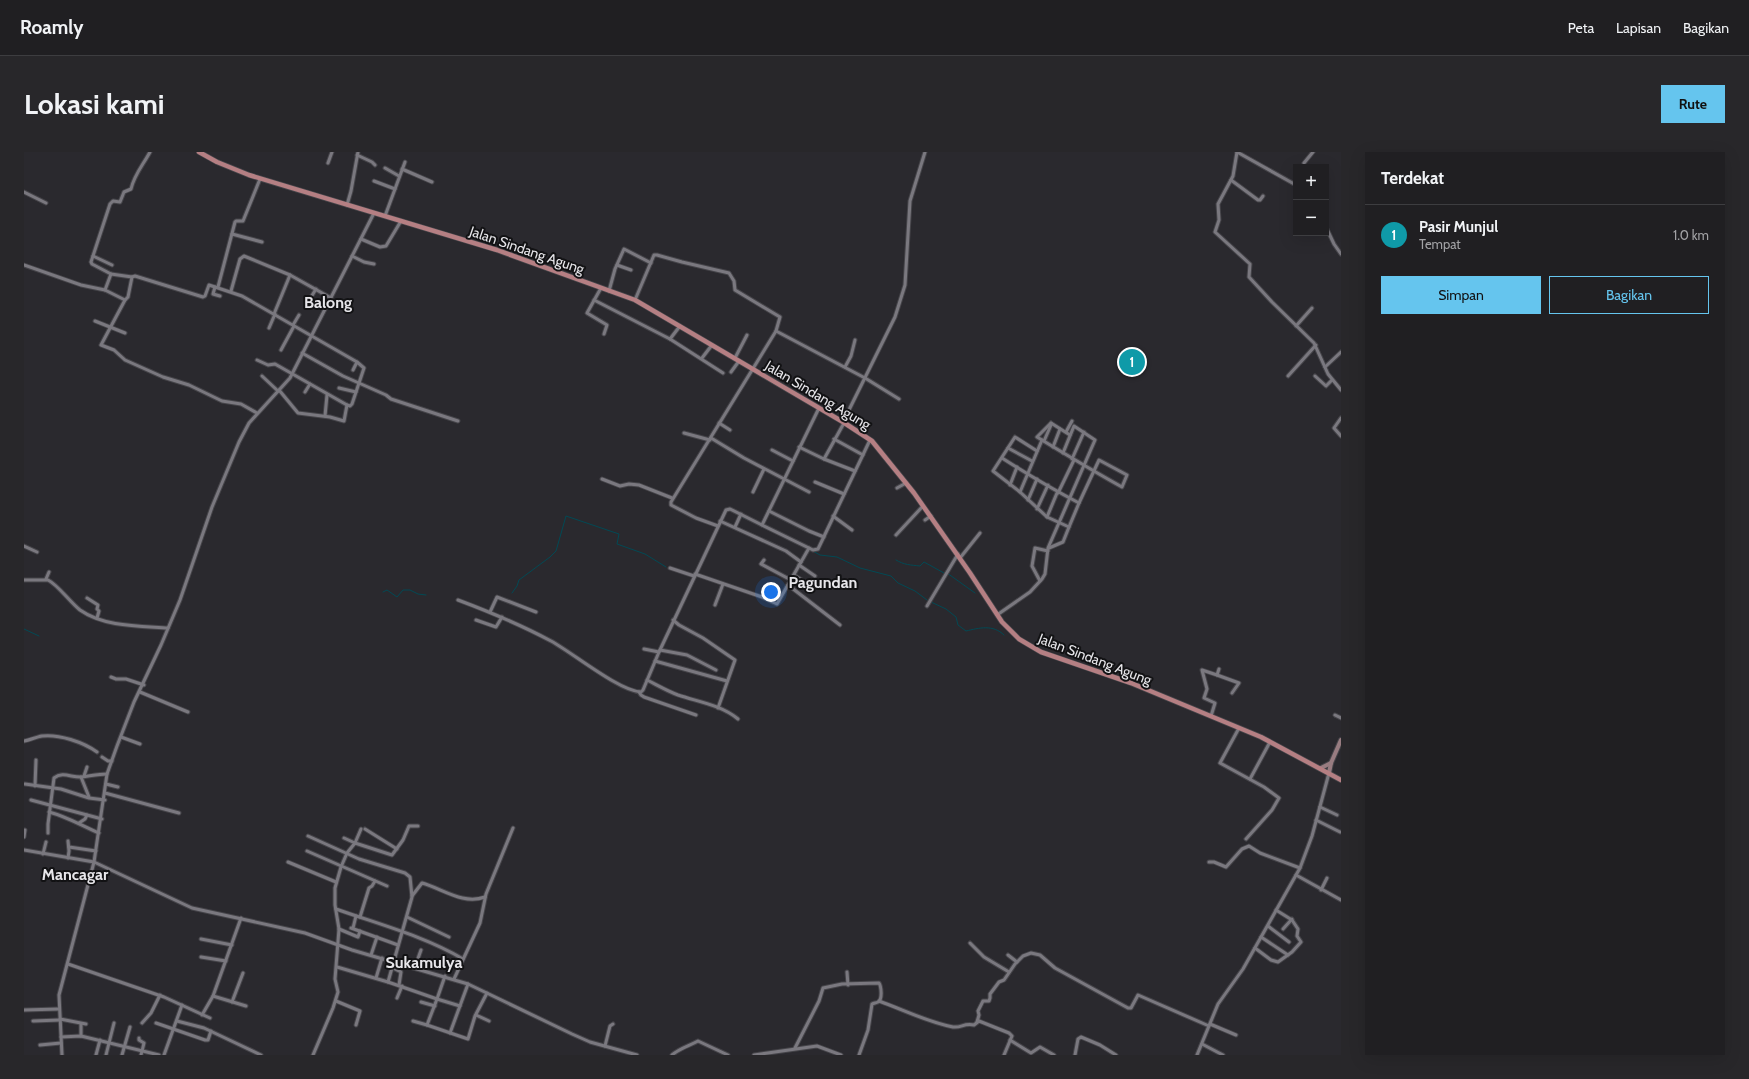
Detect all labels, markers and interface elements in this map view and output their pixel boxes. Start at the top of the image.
text: Roamly [20,16,83,39]
text: Peta [1568,19,1594,37]
text: Lapisan [1616,19,1661,37]
text: Bagikan [1683,19,1729,37]
button: Rute [1661,85,1725,123]
text: Lokasi kami [24,87,164,121]
map controls [1293,164,1329,236]
button: + [1293,164,1329,200]
text: Terdekat [1381,168,1444,188]
button: − [1293,200,1329,236]
text: Pasir Munjul [1419,218,1498,236]
street label: Jalan Sindang Agung [466,222,588,278]
text: 1 [1392,227,1396,243]
text: 1.0 km [1673,227,1709,243]
text: Tempat [1419,236,1461,252]
button: Simpan [1381,276,1541,314]
button: Bagikan [1549,276,1709,314]
district label: Balong [304,293,352,312]
pin: 1 [1119,347,1145,377]
street label: Jalan Sindang Agung [761,356,875,434]
district label: Pagundan [789,573,857,592]
your location [761,582,781,602]
street label: Jalan Sindang Agung [1035,629,1155,689]
district label: Mancagar [42,865,109,884]
district label: Sukamulya [386,953,462,972]

